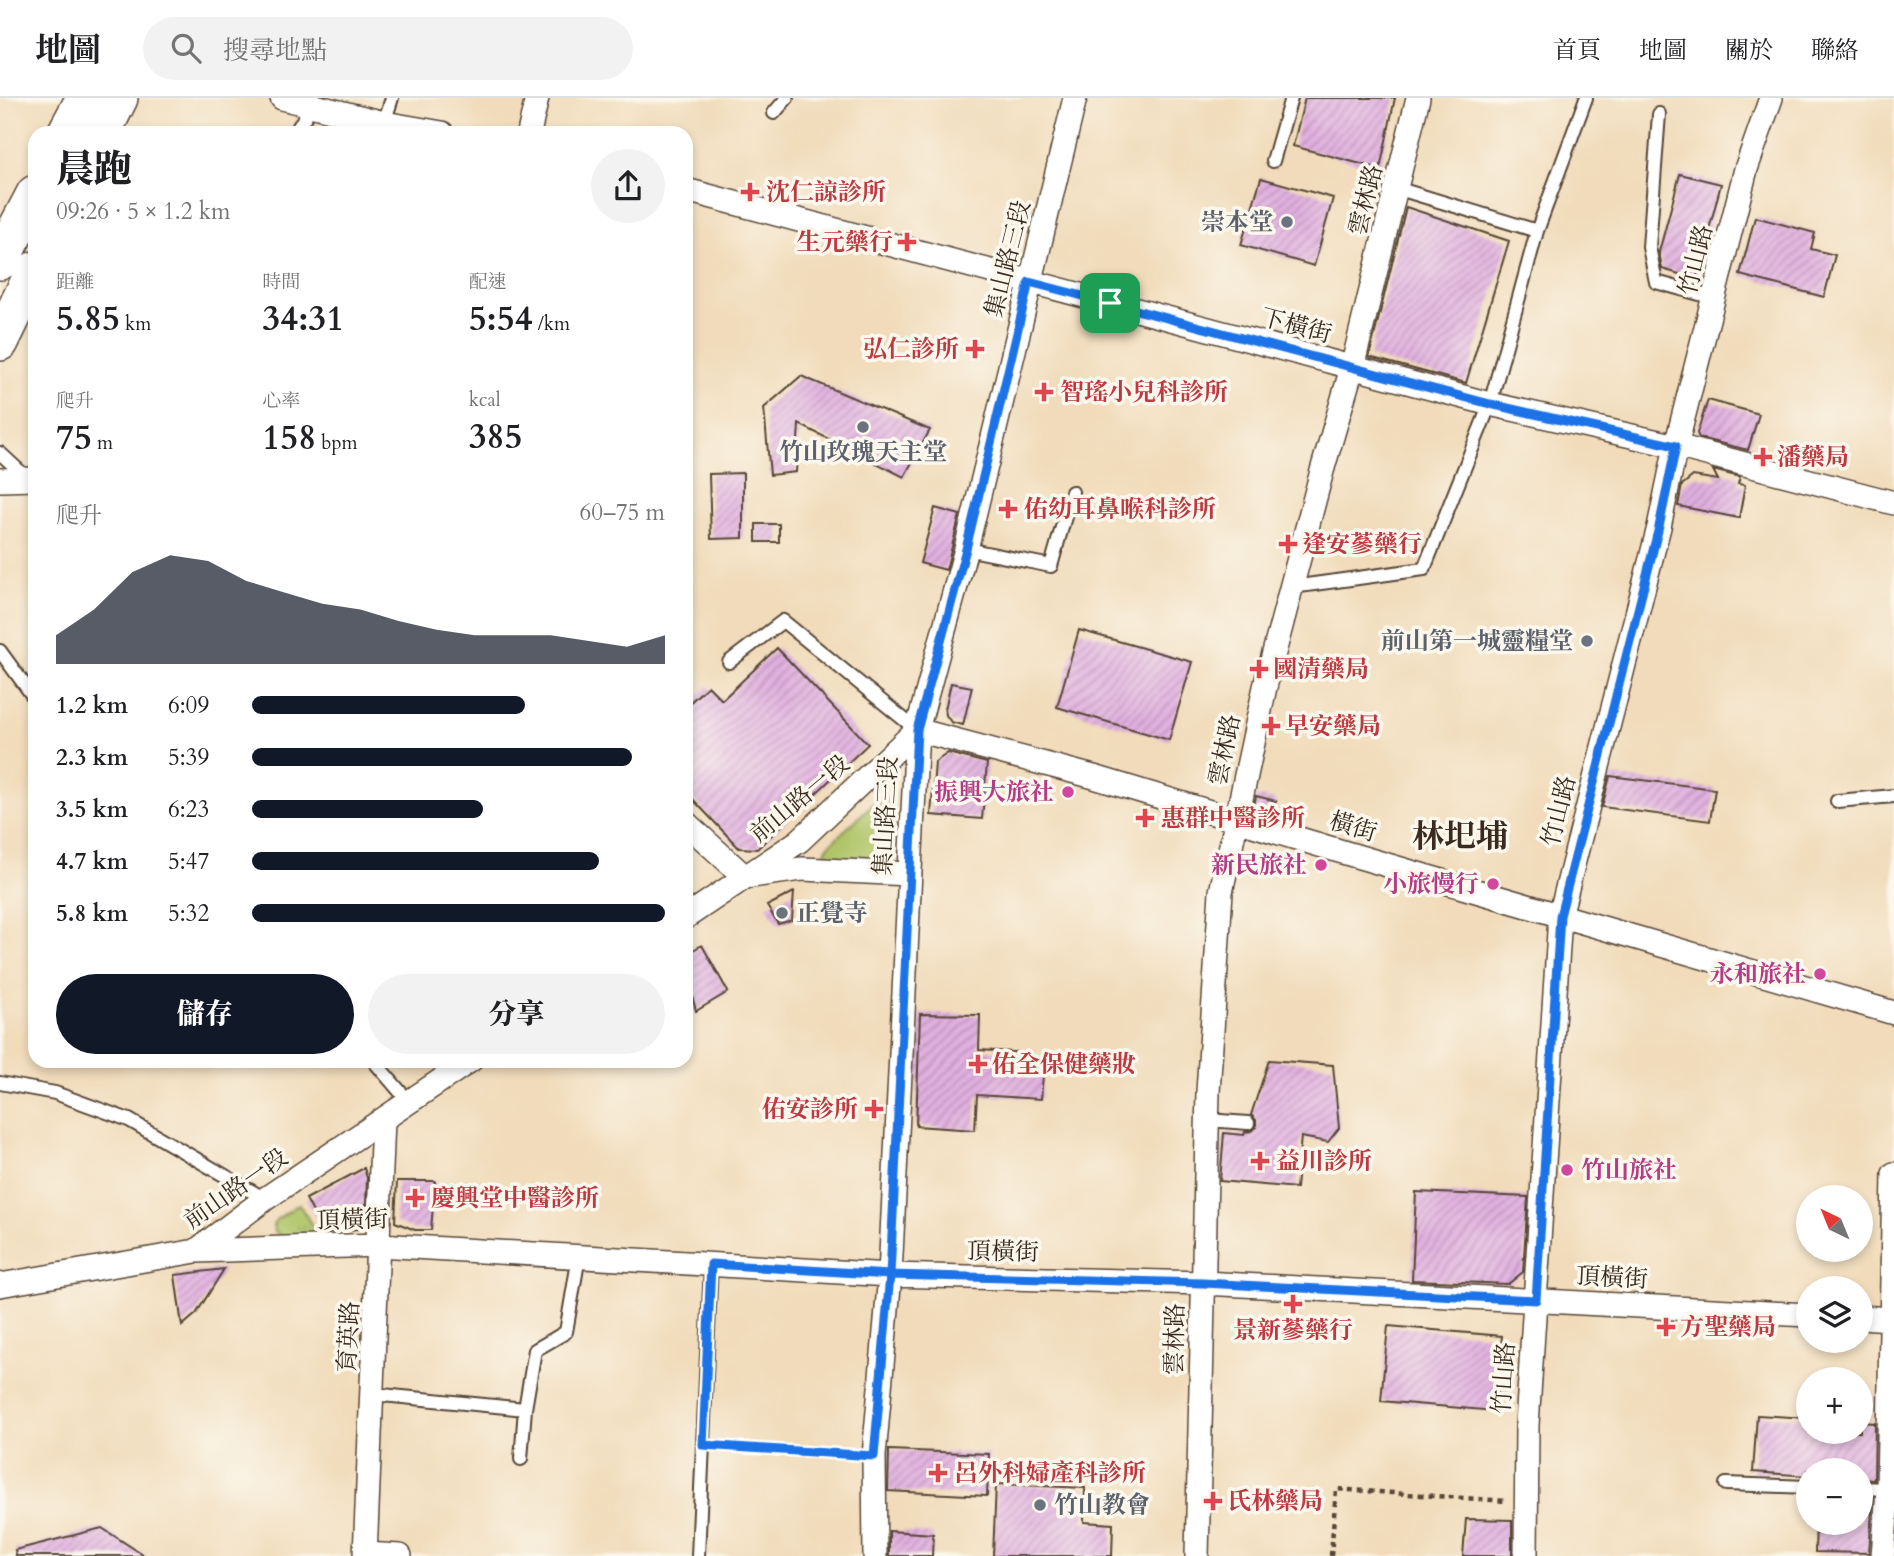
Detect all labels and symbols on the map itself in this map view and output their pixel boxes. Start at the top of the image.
street label: 雲林路 [1341,161,1391,239]
place label: 沈仁諒診所 [766,176,886,209]
marker: 沈仁諒診所 [740,182,760,202]
street label: 集山路三段 [977,197,1039,321]
place label: 崇本堂 [1201,206,1273,239]
marker: 崇本堂 [1279,214,1295,230]
street label: 竹山路 [1671,221,1721,299]
place label: 生元藥行 [797,226,893,259]
marker: 生元藥行 [899,234,915,250]
pin [1080,273,1140,333]
street label: 下橫街 [1257,301,1335,351]
place label: 弘仁診所 [863,333,959,366]
marker: 弘仁診所 [965,339,985,359]
place label: 智瑤小兒科診所 [1060,376,1228,409]
marker: 智瑤小兒科診所 [1034,382,1054,402]
marker: 竹山玫瑰天主堂 [855,419,871,435]
place label: 竹山玫瑰天主堂 [779,436,947,469]
place label: 潘藥局 [1777,441,1849,474]
marker: 潘藥局 [1755,449,1771,465]
place label: 佑幼耳鼻喉科診所 [1024,493,1216,526]
marker: 佑幼耳鼻喉科診所 [998,499,1018,519]
place label: 逢安蔘藥行 [1302,528,1422,561]
marker: 逢安蔘藥行 [1280,536,1296,552]
place label: 前山第一城靈糧堂 [1381,625,1573,658]
marker: 前山第一城靈糧堂 [1579,633,1595,649]
place label: 國清藥局 [1273,653,1369,686]
marker: 國清藥局 [1251,661,1267,677]
place label: 早安藥局 [1285,710,1381,743]
street label: 雲林路 [1201,711,1249,789]
marker: 早安藥局 [1263,718,1279,734]
street label: 前山路一段 [743,748,857,850]
street label: 集山路三段 [866,755,906,877]
street label: 竹山路 [1534,772,1584,850]
place label: 振興大旅社 [934,776,1054,809]
marker: 振興大旅社 [1060,784,1076,800]
place label: 惠群中醫診所 [1161,802,1305,835]
street label: 橫街 [1325,804,1381,850]
marker: 惠群中醫診所 [1135,808,1155,828]
district label: 林圯埔 [1412,815,1508,859]
place label: 新民旅社 [1211,849,1307,882]
marker: 新民旅社 [1313,857,1329,873]
place label: 小旅慢行 [1383,868,1479,901]
marker: 小旅慢行 [1485,876,1501,892]
place label: 正覺寺 [796,897,868,930]
marker: 正覺寺 [774,905,790,921]
place label: 永和旅社 [1710,958,1806,991]
marker: 永和旅社 [1812,966,1828,982]
place label: 佑全保健藥妝 [992,1048,1136,1081]
marker: 佑全保健藥妝 [970,1056,986,1072]
place label: 佑安診所 [762,1093,858,1126]
marker: 佑安診所 [864,1099,884,1119]
street label: 前山路一段 [177,1141,295,1237]
place label: 益川診所 [1276,1145,1372,1178]
marker: 益川診所 [1250,1151,1270,1171]
place label: 竹山旅社 [1581,1154,1677,1187]
marker: 竹山旅社 [1559,1162,1575,1178]
place label: 慶興堂中醫診所 [431,1182,599,1215]
north arrow [1796,1185,1872,1262]
marker: 慶興堂中醫診所 [405,1188,425,1208]
street label: 頂橫街 [316,1203,388,1237]
street label: 頂橫街 [967,1235,1039,1269]
street label: 頂橫街 [1575,1260,1649,1296]
marker: 景新蔘藥行 [1285,1296,1301,1312]
street label: 育英路 [331,1300,367,1374]
street label: 雲林路 [1158,1303,1192,1375]
place label: 方聖藥局 [1680,1311,1776,1344]
place label: 景新蔘藥行 [1233,1314,1353,1347]
marker: 方聖藥局 [1658,1319,1674,1335]
street label: 竹山路 [1485,1341,1523,1415]
place label: 呂外科婦產科診所 [954,1457,1146,1490]
marker: 呂外科婦產科診所 [928,1463,948,1483]
place label: 氏林藥局 [1227,1485,1323,1518]
place label: 竹山教會 [1054,1489,1150,1522]
marker: 氏林藥局 [1205,1493,1221,1509]
marker: 竹山教會 [1032,1497,1048,1513]

